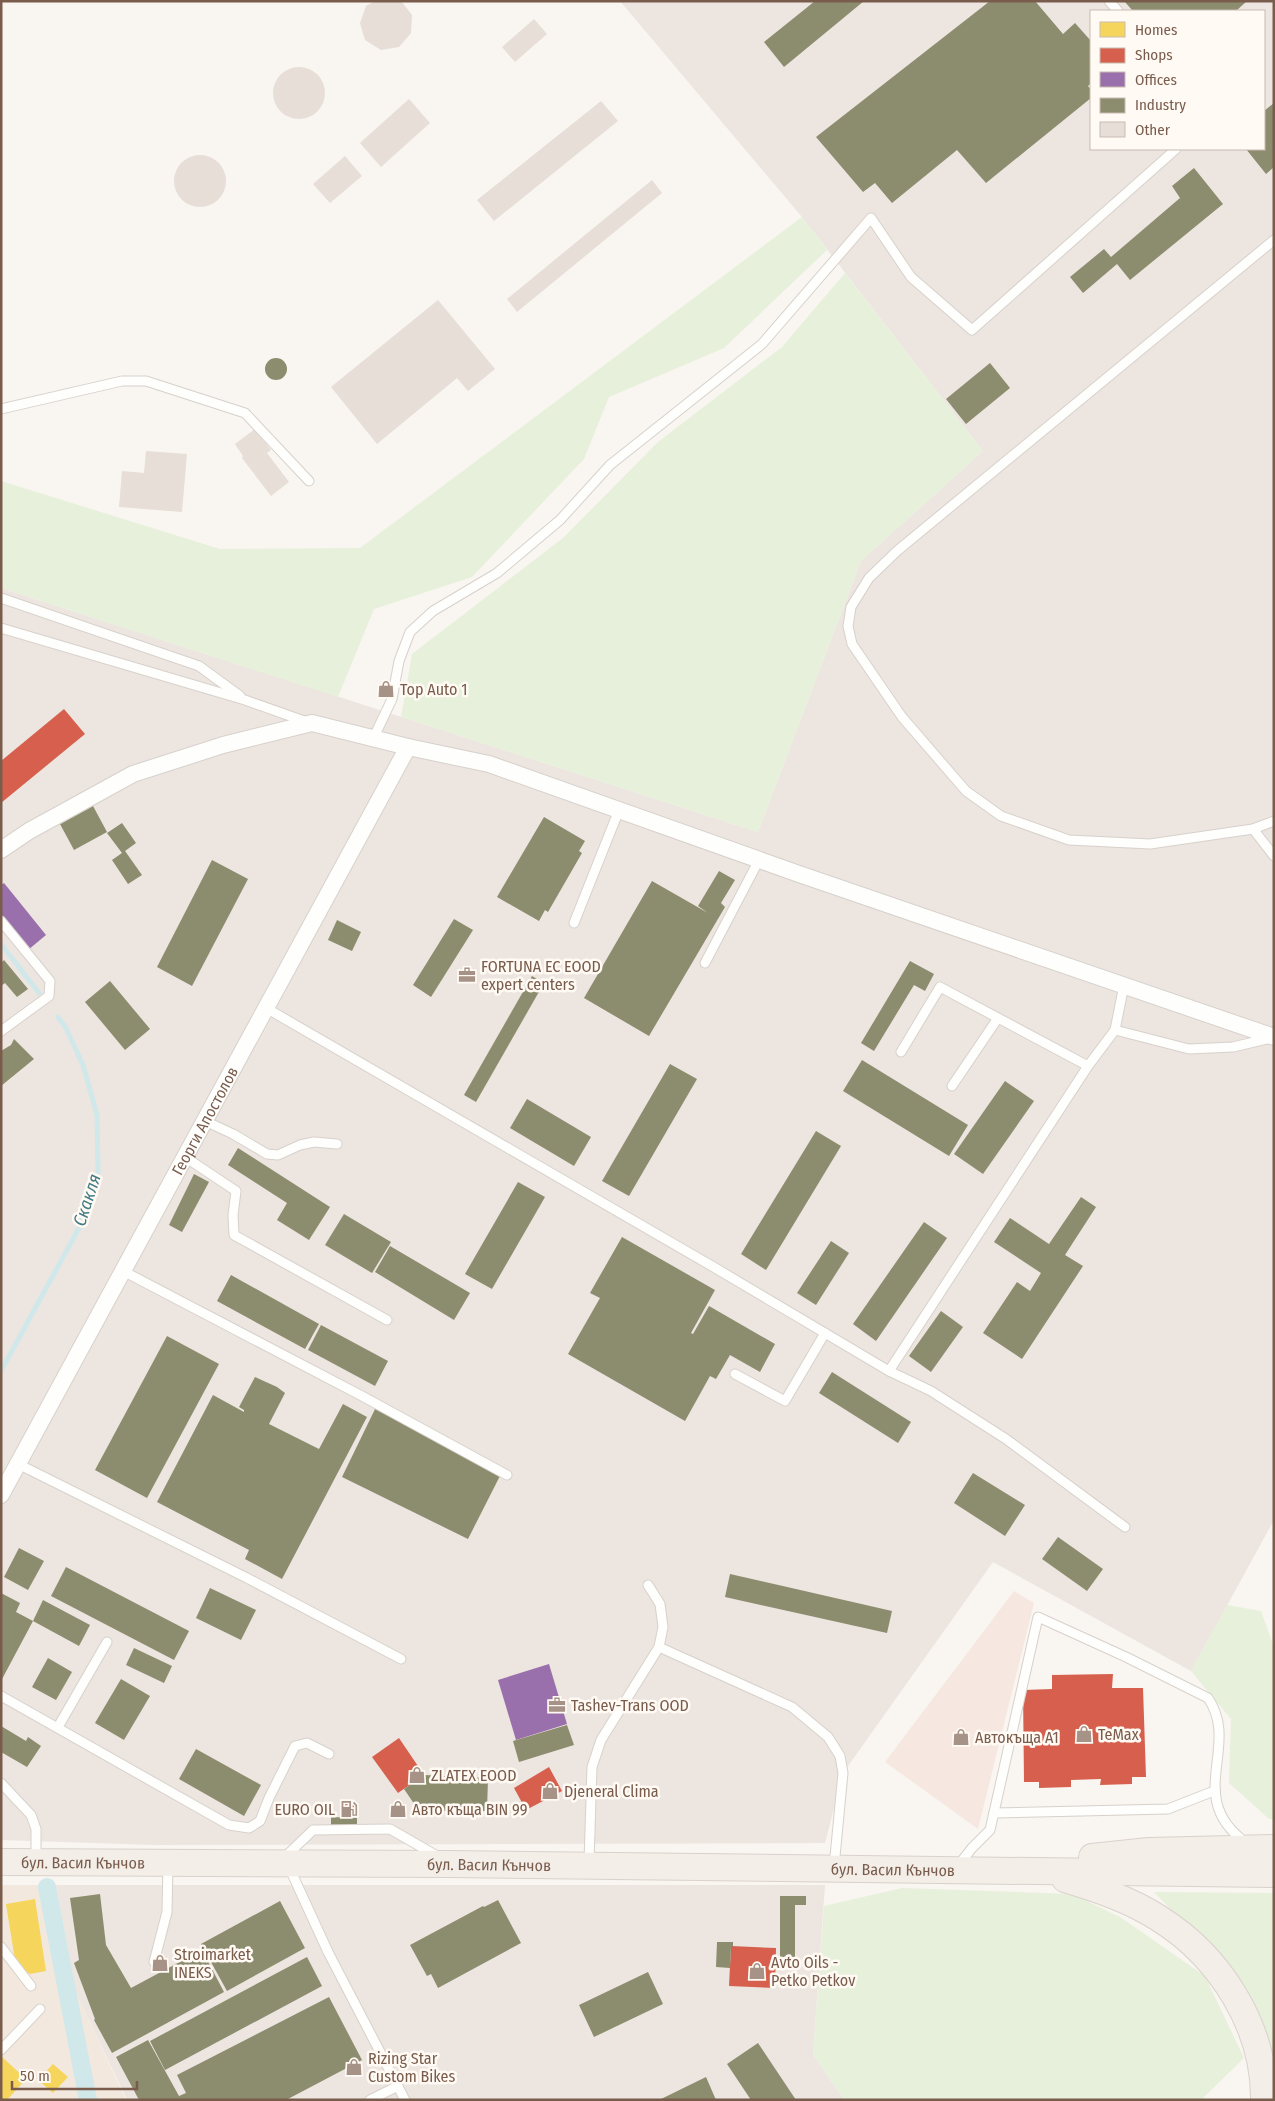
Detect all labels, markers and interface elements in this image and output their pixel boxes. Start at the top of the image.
legend [1090,10,1265,150]
text: Homes [1135,21,1177,39]
text: Shops [1135,46,1173,64]
text: Offices [1135,71,1177,89]
text: Industry [1135,96,1186,114]
text: Other [1135,121,1171,139]
shop icon: Top Auto 1 [376,679,396,699]
place label: Top Auto 1 [400,680,467,699]
place label: FORTUNA EC EOOD expert centers [481,957,601,994]
office icon: FORTUNA EC EOOD expert centers [457,965,477,985]
street label: Георги Апостолов [168,1064,242,1178]
water label: Скакля [68,1171,106,1229]
office icon: Tashev-Trans OOD [547,1695,567,1715]
place label: Tashev-Trans OOD [571,1696,689,1715]
shop icon: TeMax [1074,1724,1094,1744]
place label: TeMax [1098,1725,1139,1744]
shop icon: Автокъща А1 [951,1727,971,1747]
place label: Автокъща А1 [975,1728,1059,1747]
shop icon: ZLATEX EOOD [407,1765,427,1785]
place label: ZLATEX EOOD [431,1766,516,1785]
shop icon: Djeneral Clima [540,1781,560,1801]
place label: Djeneral Clima [564,1782,659,1801]
fuel station icon: EURO OIL [339,1799,359,1819]
shop icon: Авто къща BIN 99 [388,1799,408,1819]
place label: EURO OIL [274,1800,335,1819]
place label: Авто къща BIN 99 [412,1800,528,1819]
street label: бул. Васил Кънчов [21,1853,145,1873]
street label: бул. Васил Кънчов [427,1855,551,1875]
street label: бул. Васил Кънчов [831,1860,955,1880]
place label: Stroimarket INEKS [174,1945,252,1982]
shop icon: Stroimarket INEKS [150,1953,170,1973]
place label: Avto Oils - Petko Petkov [771,1953,855,1990]
shop icon: Avto Oils - Petko Petkov [747,1961,767,1981]
place label: Rizing Star Custom Bikes [368,2049,456,2086]
shop icon: Rizing Star Custom Bikes [344,2057,364,2077]
scale bar [12,2058,138,2090]
text: 50 m [20,2067,50,2085]

